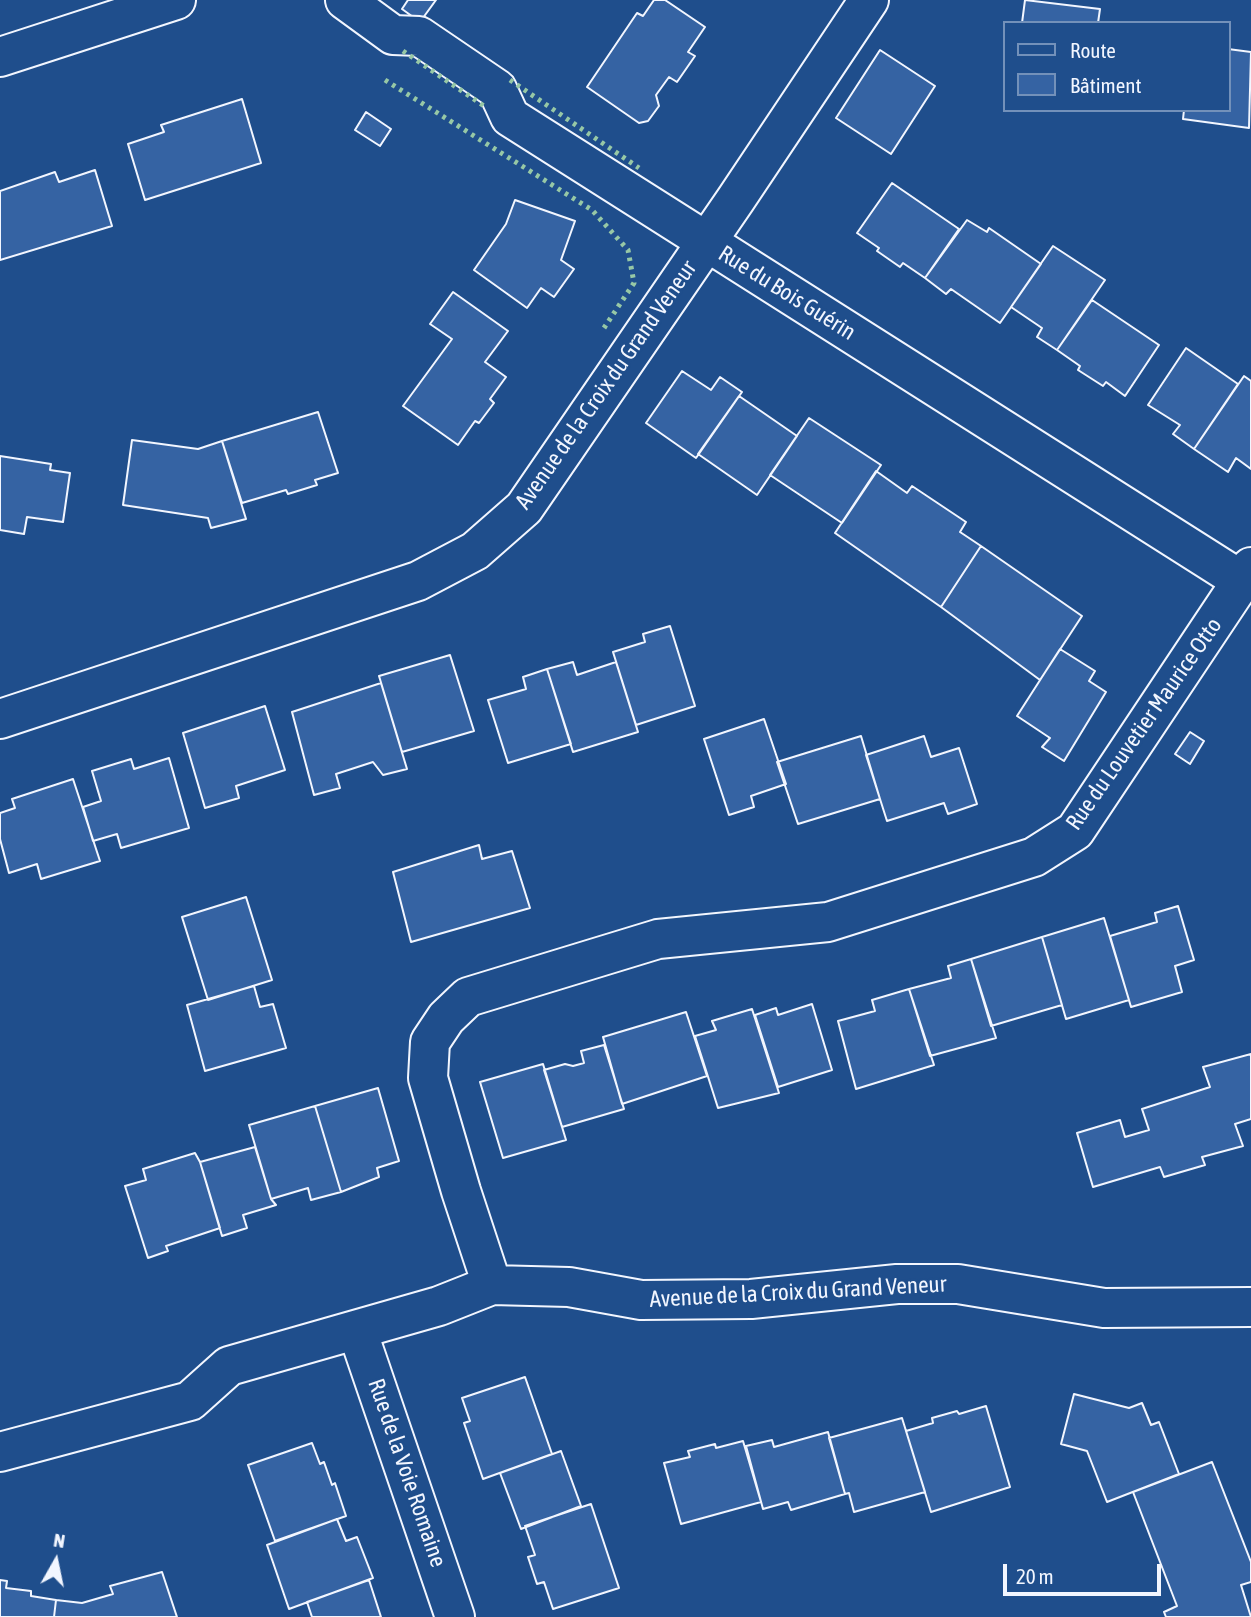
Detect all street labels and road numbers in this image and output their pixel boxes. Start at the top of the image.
street label: Rue du Bois Guérin [713,240,861,346]
street label: Avenue de la Croix du Grand Veneur [510,255,702,515]
street label: Rue du Louvetier Maurice Otto [1060,613,1228,835]
street label: Avenue de la Croix du Grand Veneur [649,1270,947,1314]
street label: Rue de la Voie Romaine [362,1375,452,1571]

